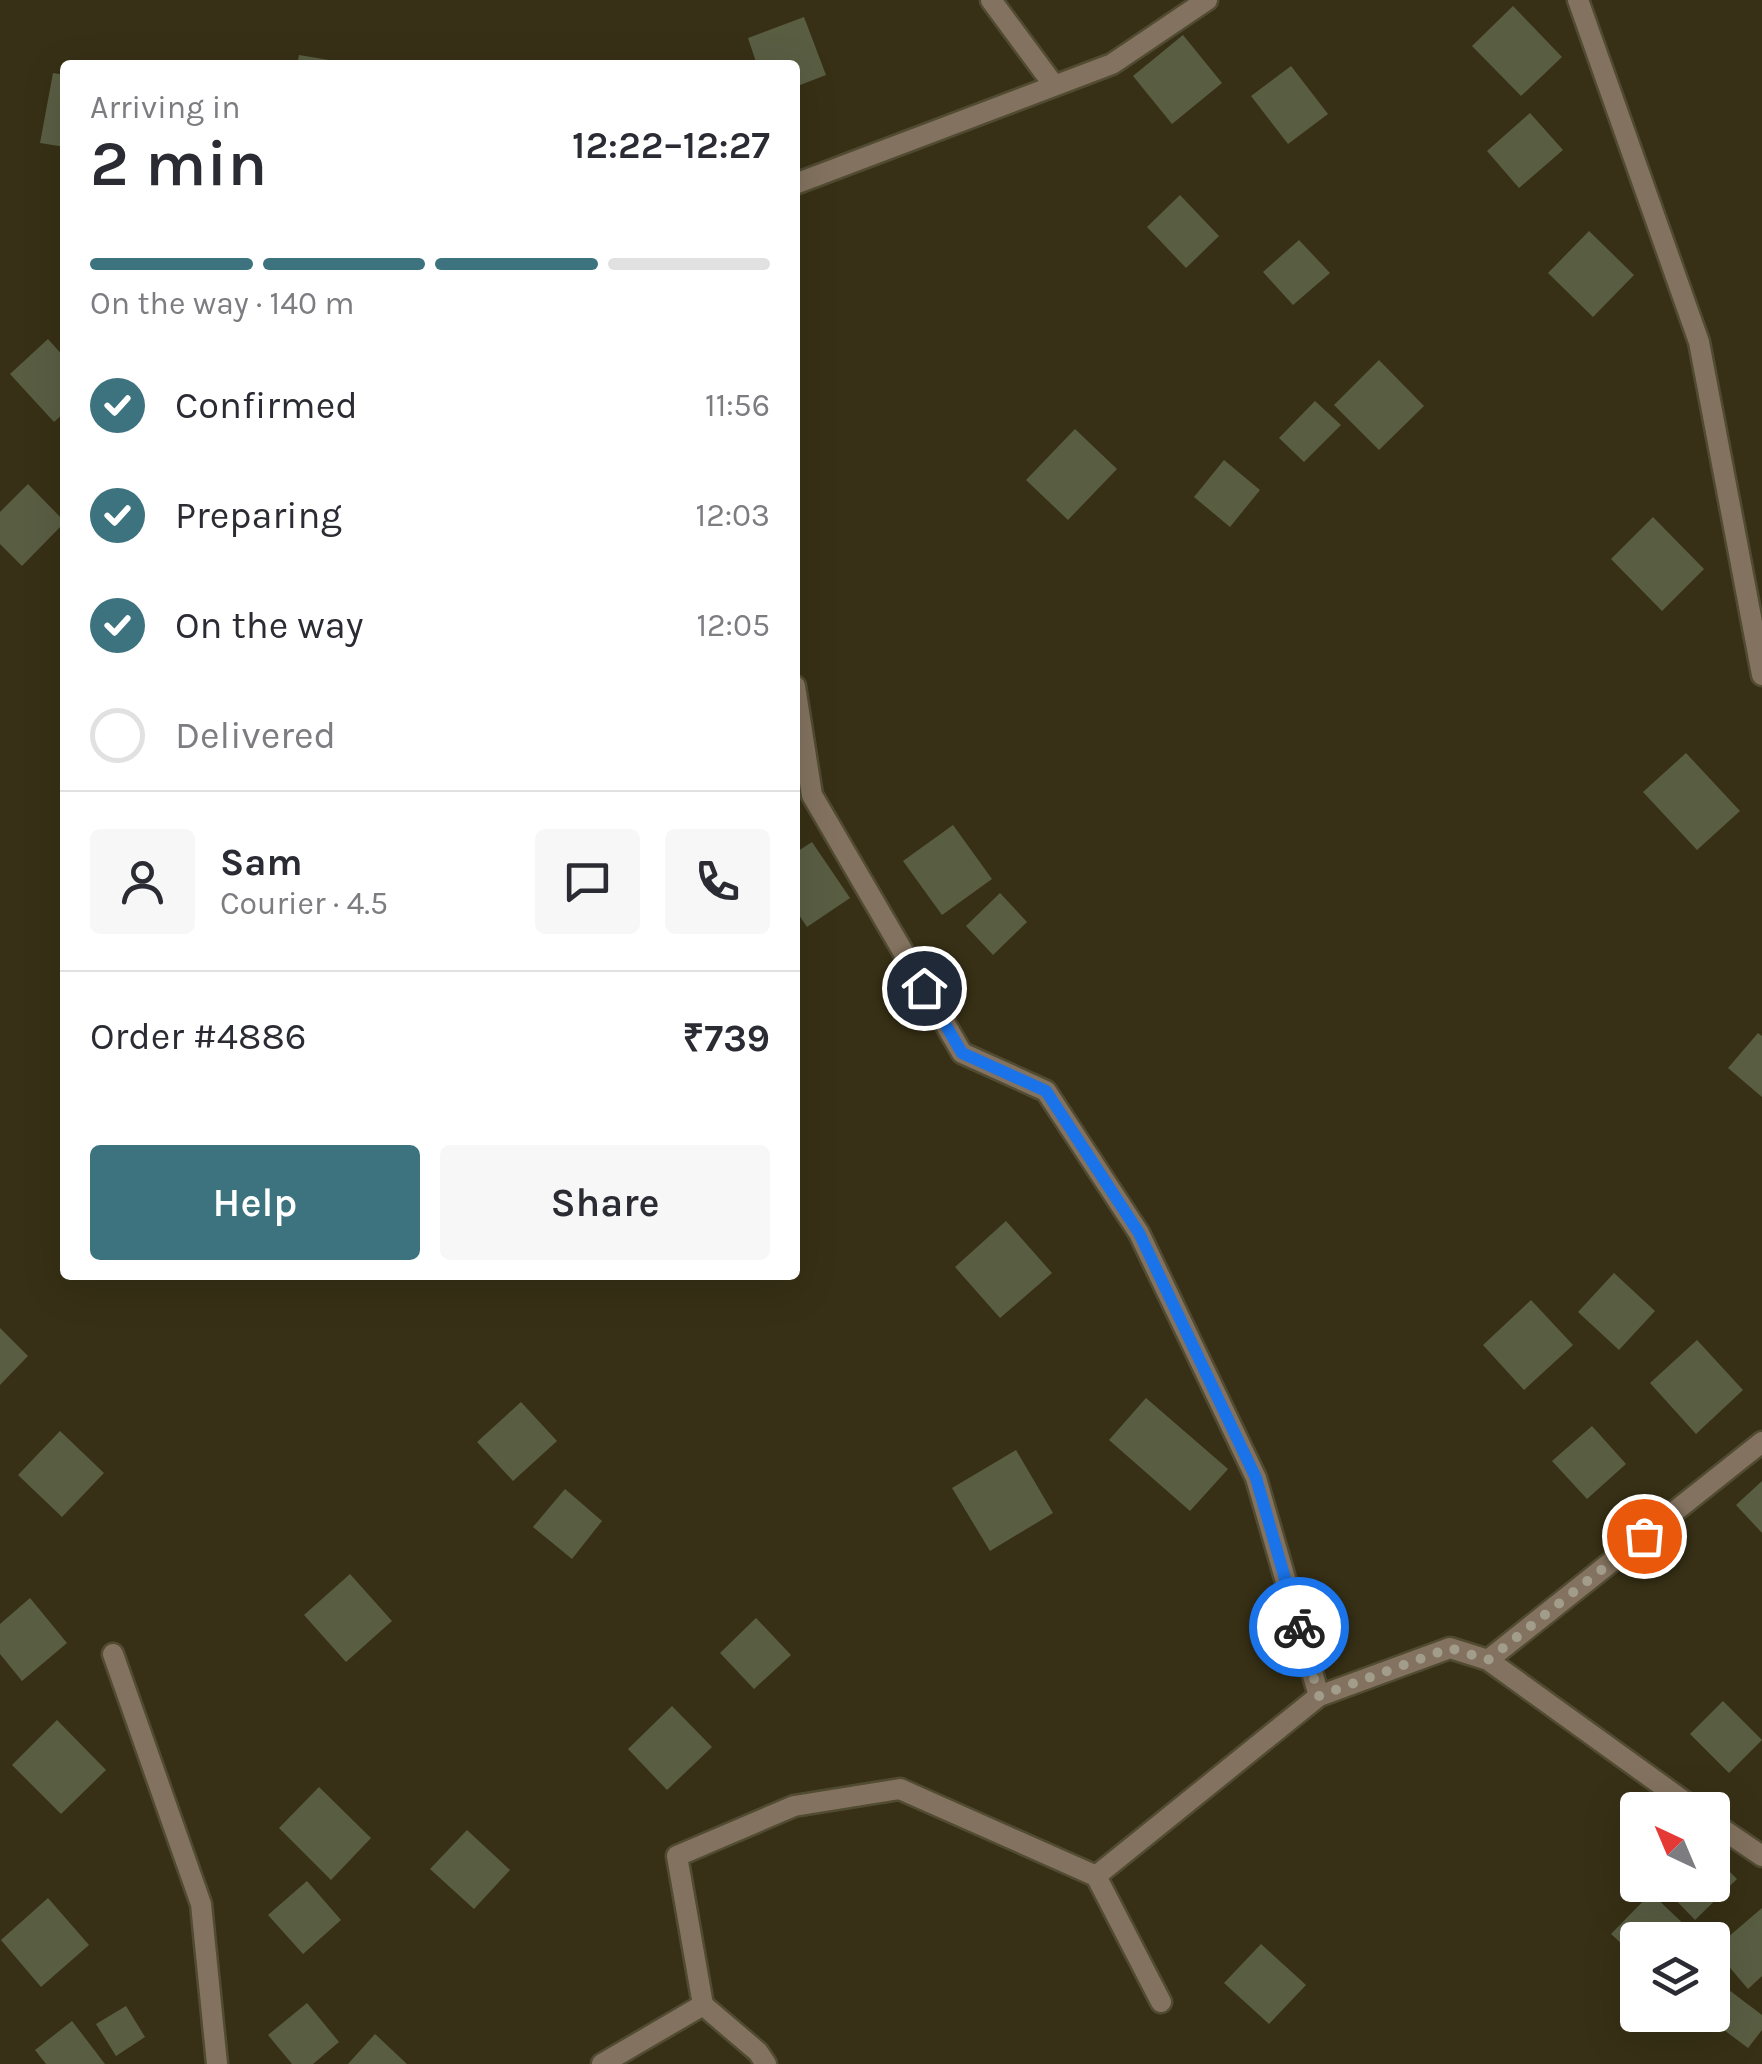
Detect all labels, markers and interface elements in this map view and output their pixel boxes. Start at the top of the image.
text: Arriving in [90,89,241,126]
text: 12:22–12:27 [572,123,770,168]
text: 2 min [90,125,267,201]
text: On the way · 140 m [90,285,355,322]
icon: check [90,378,145,433]
text: Confirmed [175,383,358,428]
text: 11:56 [705,387,770,424]
icon: check [90,488,145,543]
text: Preparing [175,493,342,538]
text: 12:03 [696,497,770,534]
icon: check [90,598,145,653]
text: On the way [175,603,363,648]
text: 12:05 [696,607,770,644]
text: Delivered [175,713,336,758]
button: person [90,829,195,934]
button: chat [535,829,640,934]
button: phone [665,829,770,934]
text: Sam [220,840,303,885]
text: Courier · 4.5 [220,885,388,922]
pin [882,946,967,1031]
icon: home [897,961,952,1016]
text: Order #4886 [90,1014,307,1059]
text: ₹739 [683,1016,770,1061]
button: Help [90,1145,420,1260]
button: Share [440,1145,770,1260]
pin [1602,1494,1687,1579]
icon: bag [1617,1509,1672,1564]
courier [1249,1577,1349,1677]
icon: bike [1272,1600,1327,1655]
north arrow [1620,1792,1730,1902]
map controls [1620,1792,1730,2032]
button: layers [1620,1922,1730,2032]

